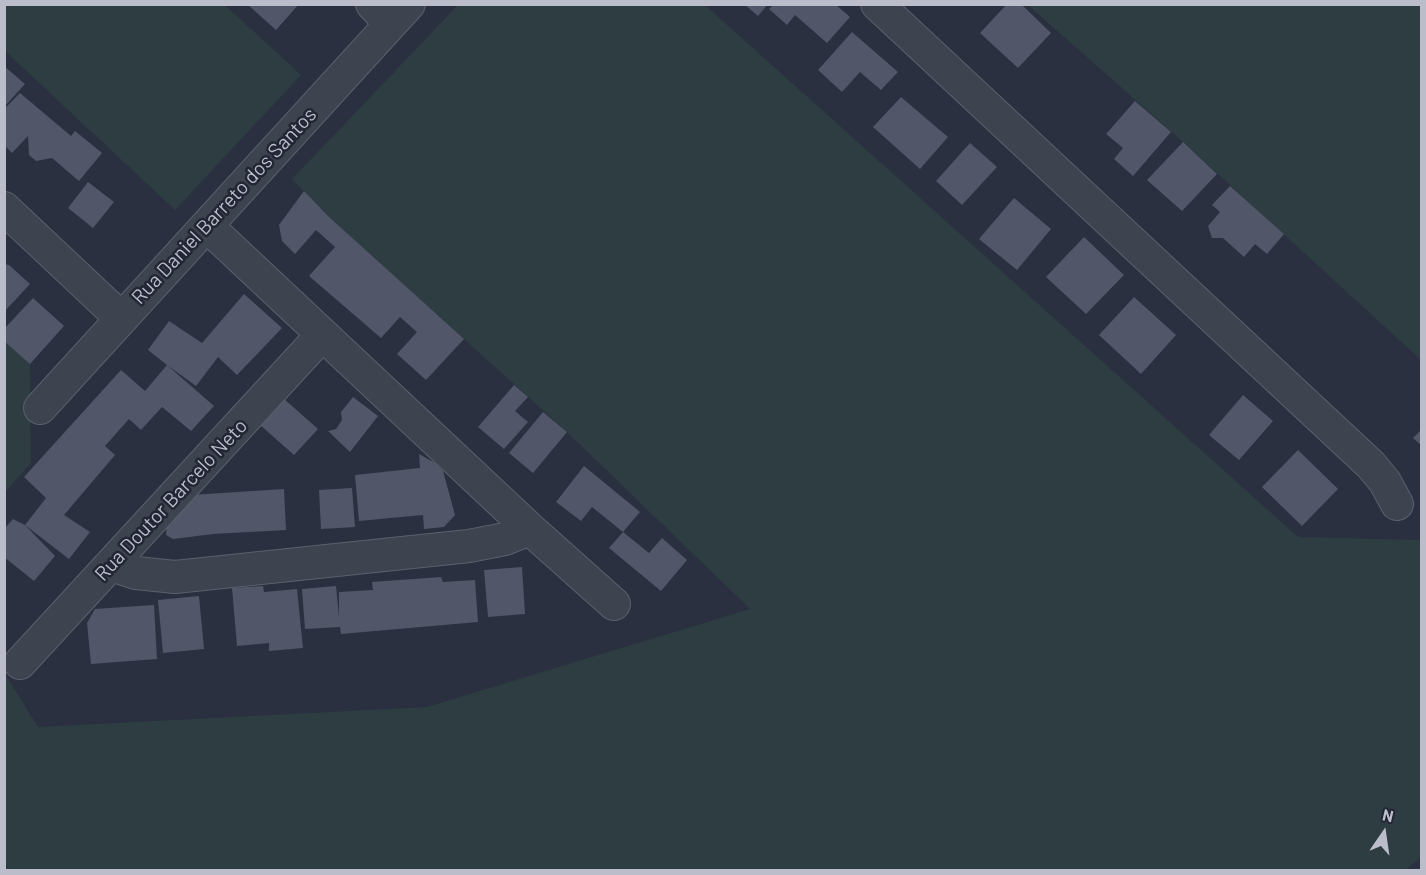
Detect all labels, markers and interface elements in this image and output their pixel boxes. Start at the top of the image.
street label: Rua Daniel Barreto dos Santos [127,103,321,309]
street label: Rua Doutor Barcelo Neto [90,414,252,586]
north arrow [1354,803,1414,863]
text: N [1381,805,1395,825]

